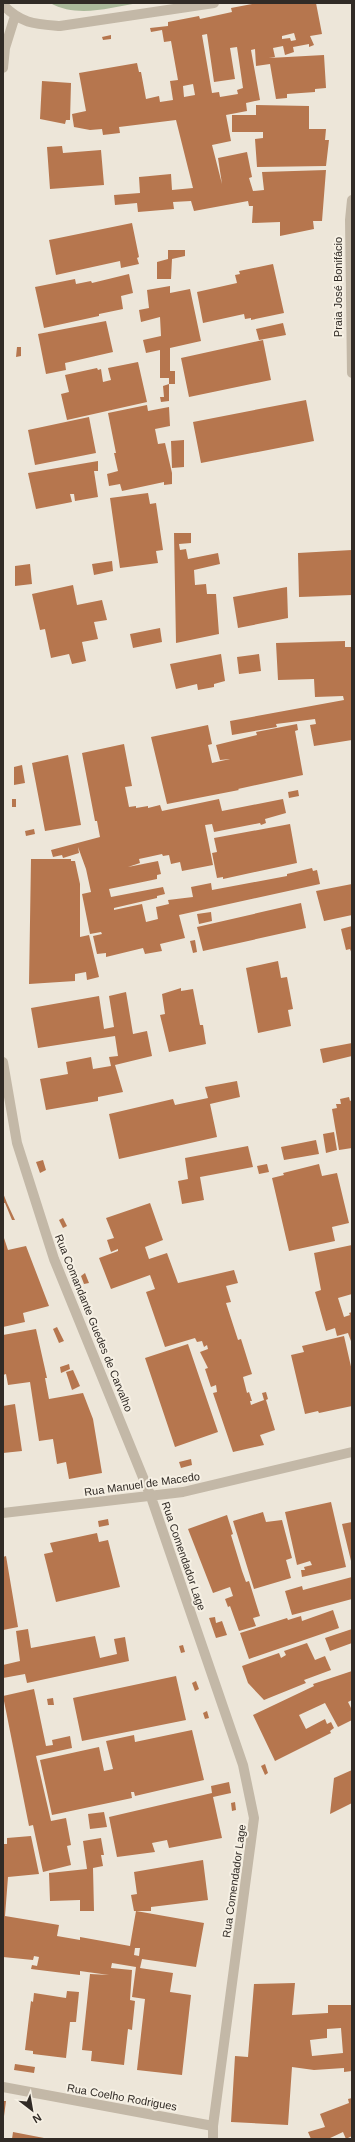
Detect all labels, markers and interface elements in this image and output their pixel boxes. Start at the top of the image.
street label: Praia José Bonifácio [332,237,344,337]
street label: Rua Comandante Guedes de Carvalho [53,1233,135,1413]
street label: Rua Manuel de Macedo [83,1470,201,1498]
street label: Rua Comendador Lage [160,1500,208,1612]
street label: Rua Comendador Lage [220,1824,248,1938]
street label: Rua Coelho Rodrigues [66,2081,178,2113]
north arrow [12,2090,52,2130]
text: N [31,2111,44,2126]

